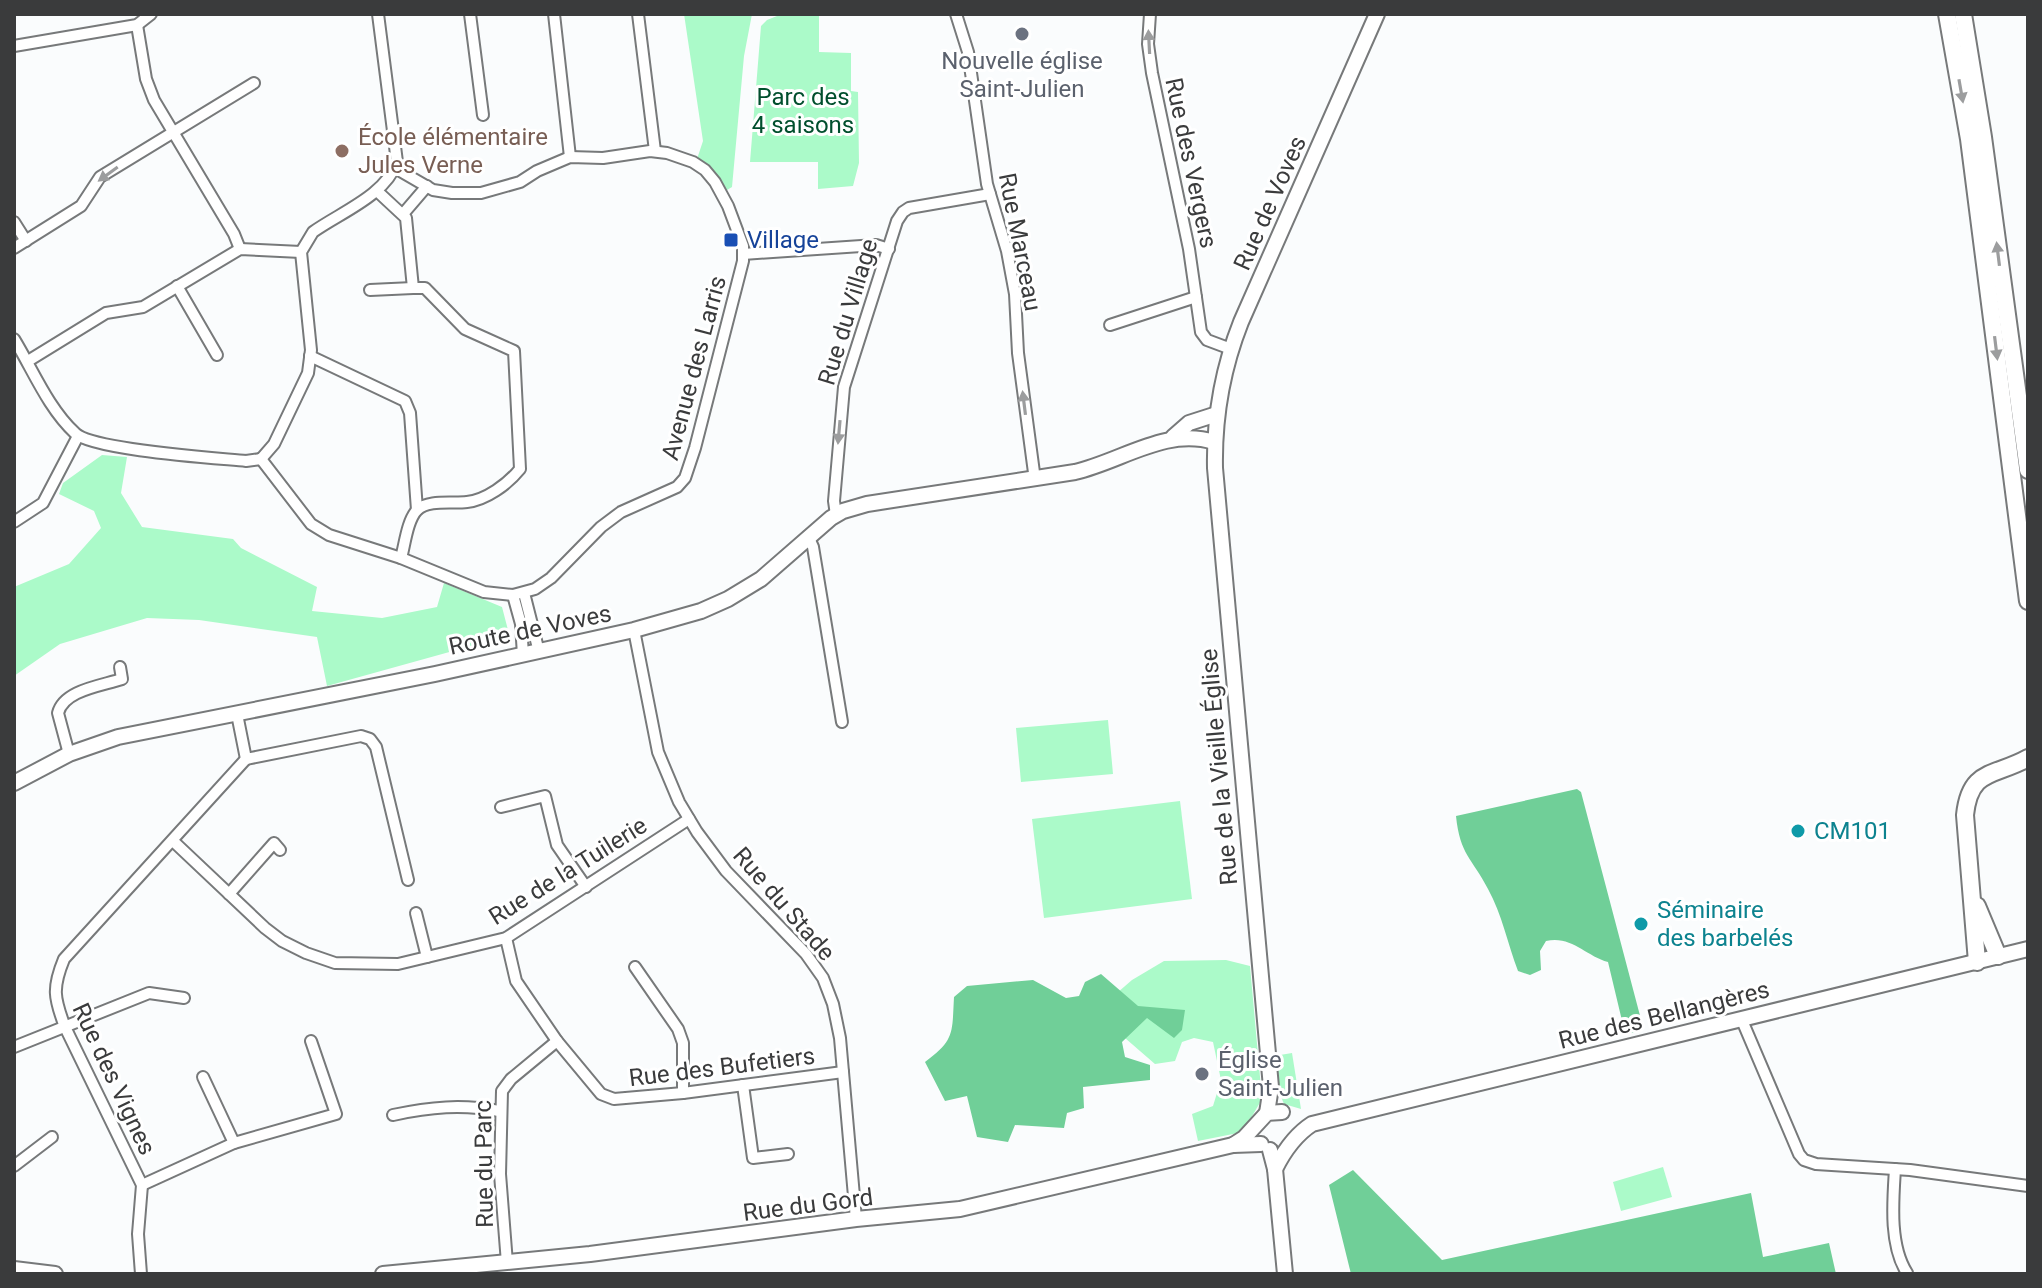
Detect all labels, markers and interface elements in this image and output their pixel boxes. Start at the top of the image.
marker: Nouvelle église Saint-Julien [1013,25,1031,43]
one-way arrow [1142,29,1155,54]
place label: Nouvelle église Saint-Julien [941,47,1103,103]
street label: Rue des Vergers [1159,75,1223,251]
one-way arrow [1955,79,1967,104]
park label: Parc des 4 saisons [752,83,854,139]
place label: École élémentaire Jules Verne [358,123,548,179]
street label: Rue de Voves [1228,132,1312,274]
marker: École élémentaire Jules Verne [333,142,351,160]
one-way arrow [97,166,119,182]
street label: Rue Marceau [993,171,1047,313]
place label: Village [747,226,819,254]
marker: Village [722,231,740,249]
street label: Rue du Village [812,235,884,389]
one-way arrow [1991,242,2004,267]
street label: Avenue des Larris [656,273,732,463]
one-way arrow [1990,336,2003,361]
one-way arrow [1018,390,1031,415]
one-way arrow [832,420,845,445]
street label: Route de Voves [446,599,614,661]
street label: Rue de la Vieille Église [1195,647,1243,887]
street label: Rue de la Tuilerie [484,811,652,931]
place label: CM101 [1814,817,1891,845]
marker: CM101 [1789,822,1807,840]
street label: Rue du Stade [727,842,841,966]
place label: Séminaire des barbelés [1657,896,1793,952]
marker: Séminaire des barbelés [1632,915,1650,933]
street label: Rue des Bellangères [1556,975,1772,1055]
street label: Rue des Vignes [67,999,161,1159]
street label: Rue des Bufetiers [627,1042,817,1092]
place label: Église Saint-Julien [1218,1046,1343,1102]
marker: Église Saint-Julien [1193,1065,1211,1083]
street label: Rue du Parc [469,1100,499,1228]
street label: Rue du Gord [741,1183,875,1227]

